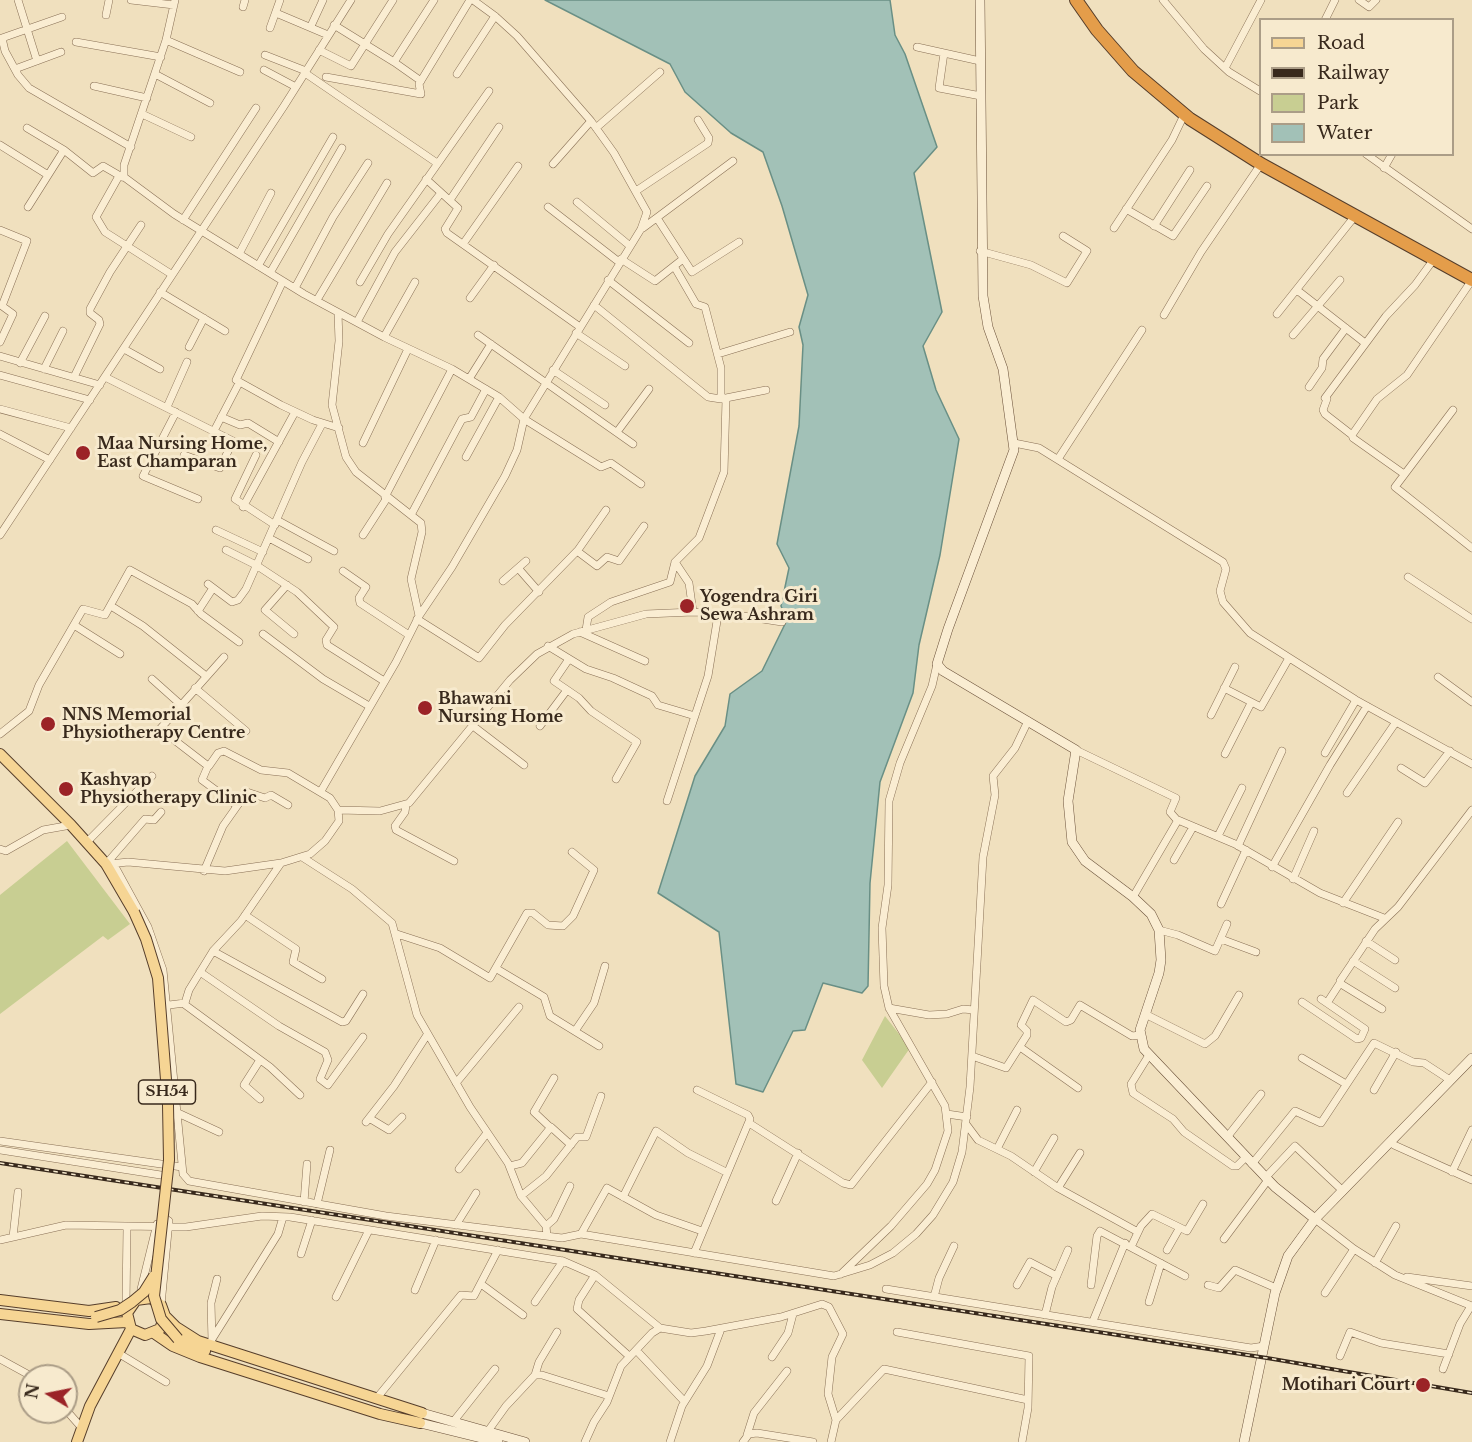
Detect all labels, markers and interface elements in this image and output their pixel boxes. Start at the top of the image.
legend [1259,18,1454,156]
text: Road [1317,32,1365,54]
text: Railway [1317,62,1389,84]
text: Park [1317,92,1359,114]
text: Water [1317,122,1372,144]
place label: Maa Nursing Home, East Champaran [97,434,267,472]
marker: Maa Nursing Home, East Champaran [74,444,92,462]
place label: Yogendra Giri Sewa Ashram [700,587,818,625]
marker: Yogendra Giri Sewa Ashram [678,597,696,615]
place label: Bhawani Nursing Home [438,689,563,727]
marker: Bhawani Nursing Home [416,699,434,717]
place label: NNS Memorial Physiotherapy Centre [62,705,245,743]
marker: NNS Memorial Physiotherapy Centre [39,715,57,733]
place label: Kashyap Physiotherapy Clinic [80,770,257,808]
marker: Kashyap Physiotherapy Clinic [57,780,75,798]
road number: SH54 [138,1080,195,1104]
north arrow [18,1364,78,1424]
place label: Motihari Court [1282,1375,1410,1395]
marker: Motihari Court [1414,1376,1432,1394]
text: N [21,1382,43,1400]

